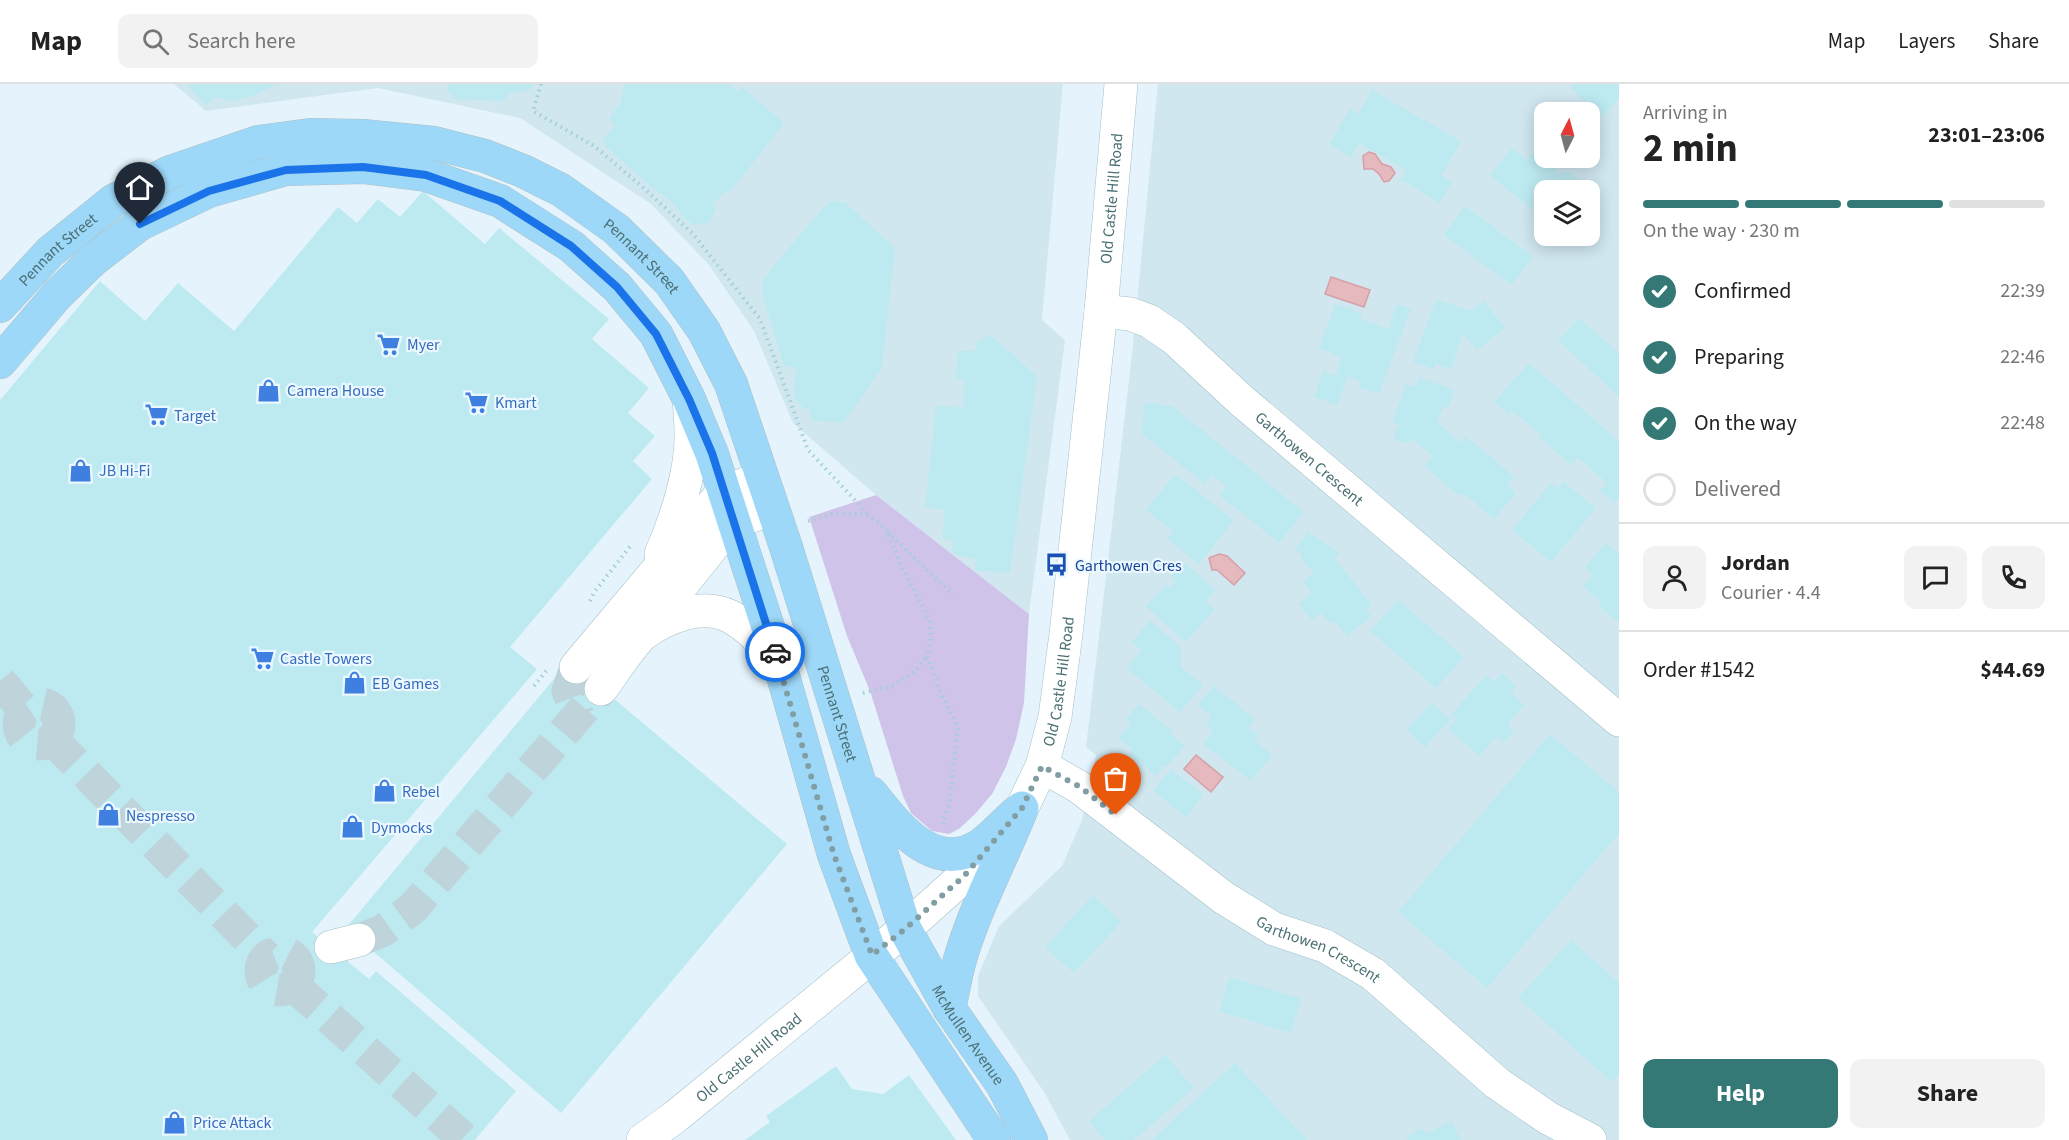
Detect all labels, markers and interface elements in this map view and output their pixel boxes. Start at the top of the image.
search box [118,14,538,68]
text: Map [30,21,82,61]
icon: search [139,25,172,58]
text: Search here [187,25,296,57]
text: Map [1828,26,1865,56]
text: Layers [1898,26,1955,56]
text: Share [1988,26,2039,56]
text: Arriving in [1643,99,1728,127]
north arrow [1534,102,1600,168]
map controls [1534,102,1600,246]
text: 23:01–23:06 [1928,119,2045,151]
text: 2 min [1643,121,1738,177]
street label: Old Castle Hill Road [1095,132,1129,265]
pin [114,162,165,224]
icon: home [123,171,156,204]
button: layers [1534,180,1600,246]
street label: Pennant Street [14,208,103,291]
street label: Pennant Street [599,214,685,299]
text: On the way · 230 m [1643,217,1800,245]
icon: check [1643,275,1676,308]
text: Confirmed [1694,275,1791,307]
text: 22:39 [2000,277,2045,305]
supermarket icon: Myer [376,331,402,357]
place label: Myer [407,334,440,356]
icon: check [1643,341,1676,374]
text: Preparing [1694,341,1784,373]
text: 22:46 [2000,343,2045,371]
shop icon: Camera House [256,377,282,403]
place label: Camera House [287,380,384,402]
supermarket icon: Kmart [464,389,490,415]
place label: Kmart [495,392,537,414]
supermarket icon: Target [143,402,169,428]
place label: Target [174,405,216,427]
street label: Garthowen Crescent [1250,407,1368,512]
icon: check [1643,407,1676,440]
text: On the way [1694,407,1797,439]
text: 22:48 [2000,409,2045,437]
shop icon: JB Hi-Fi [68,457,94,483]
place label: JB Hi-Fi [99,460,150,482]
text: Delivered [1694,473,1781,505]
button: person [1643,546,1706,609]
button: chat [1904,546,1967,609]
button: phone [1982,546,2045,609]
text: Jordan [1721,547,1790,579]
bus stop icon: Garthowen Cres [1044,552,1070,578]
place label: Garthowen Cres [1075,555,1182,577]
text: Courier · 4.4 [1721,579,1821,607]
street label: Old Castle Hill Road [1038,616,1080,749]
courier [745,622,805,682]
icon: car [759,636,792,669]
supermarket icon: Castle Towers [249,645,275,671]
place label: Castle Towers [280,648,372,670]
text: Order #1542 [1643,654,1755,686]
text: $44.69 [1980,654,2045,686]
street label: Pennant Street [812,663,862,765]
shop icon: EB Games [341,670,367,696]
place label: EB Games [372,673,439,695]
pin [1090,753,1141,815]
icon: bag [1099,762,1132,795]
shop icon: Rebel [371,778,397,804]
place label: Rebel [402,781,440,803]
shop icon: Nespresso [95,802,121,828]
place label: Nespresso [126,805,195,827]
shop icon: Dymocks [340,814,366,840]
place label: Dymocks [371,817,432,839]
street label: Garthowen Crescent [1252,911,1386,988]
street label: McMullen Avenue [926,981,1009,1090]
street label: Old Castle Hill Road [691,1008,807,1108]
button: Help [1643,1059,1838,1128]
button: Share [1850,1059,2045,1128]
shop icon: Price Attack [162,1109,188,1135]
place label: Price Attack [193,1112,272,1134]

